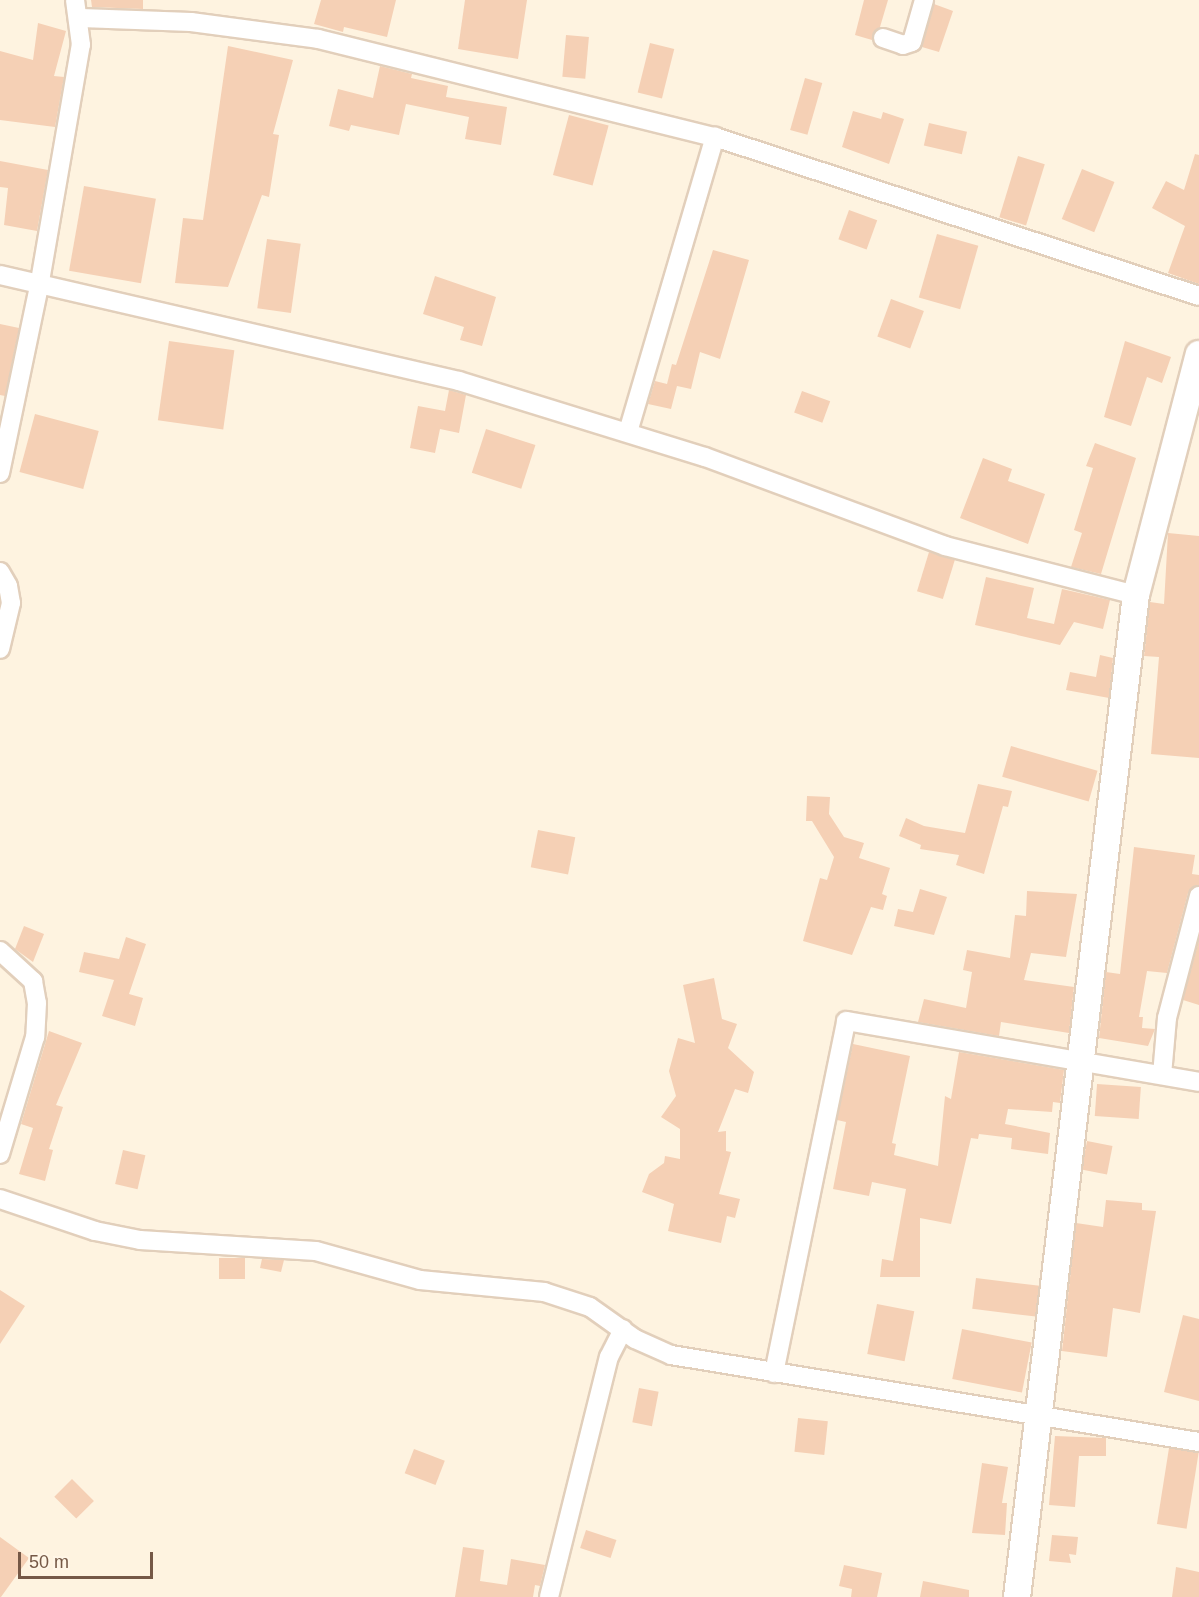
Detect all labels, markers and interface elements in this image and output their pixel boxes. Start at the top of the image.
scale bar [21,1540,156,1578]
text: 50 m [29,1552,69,1572]

